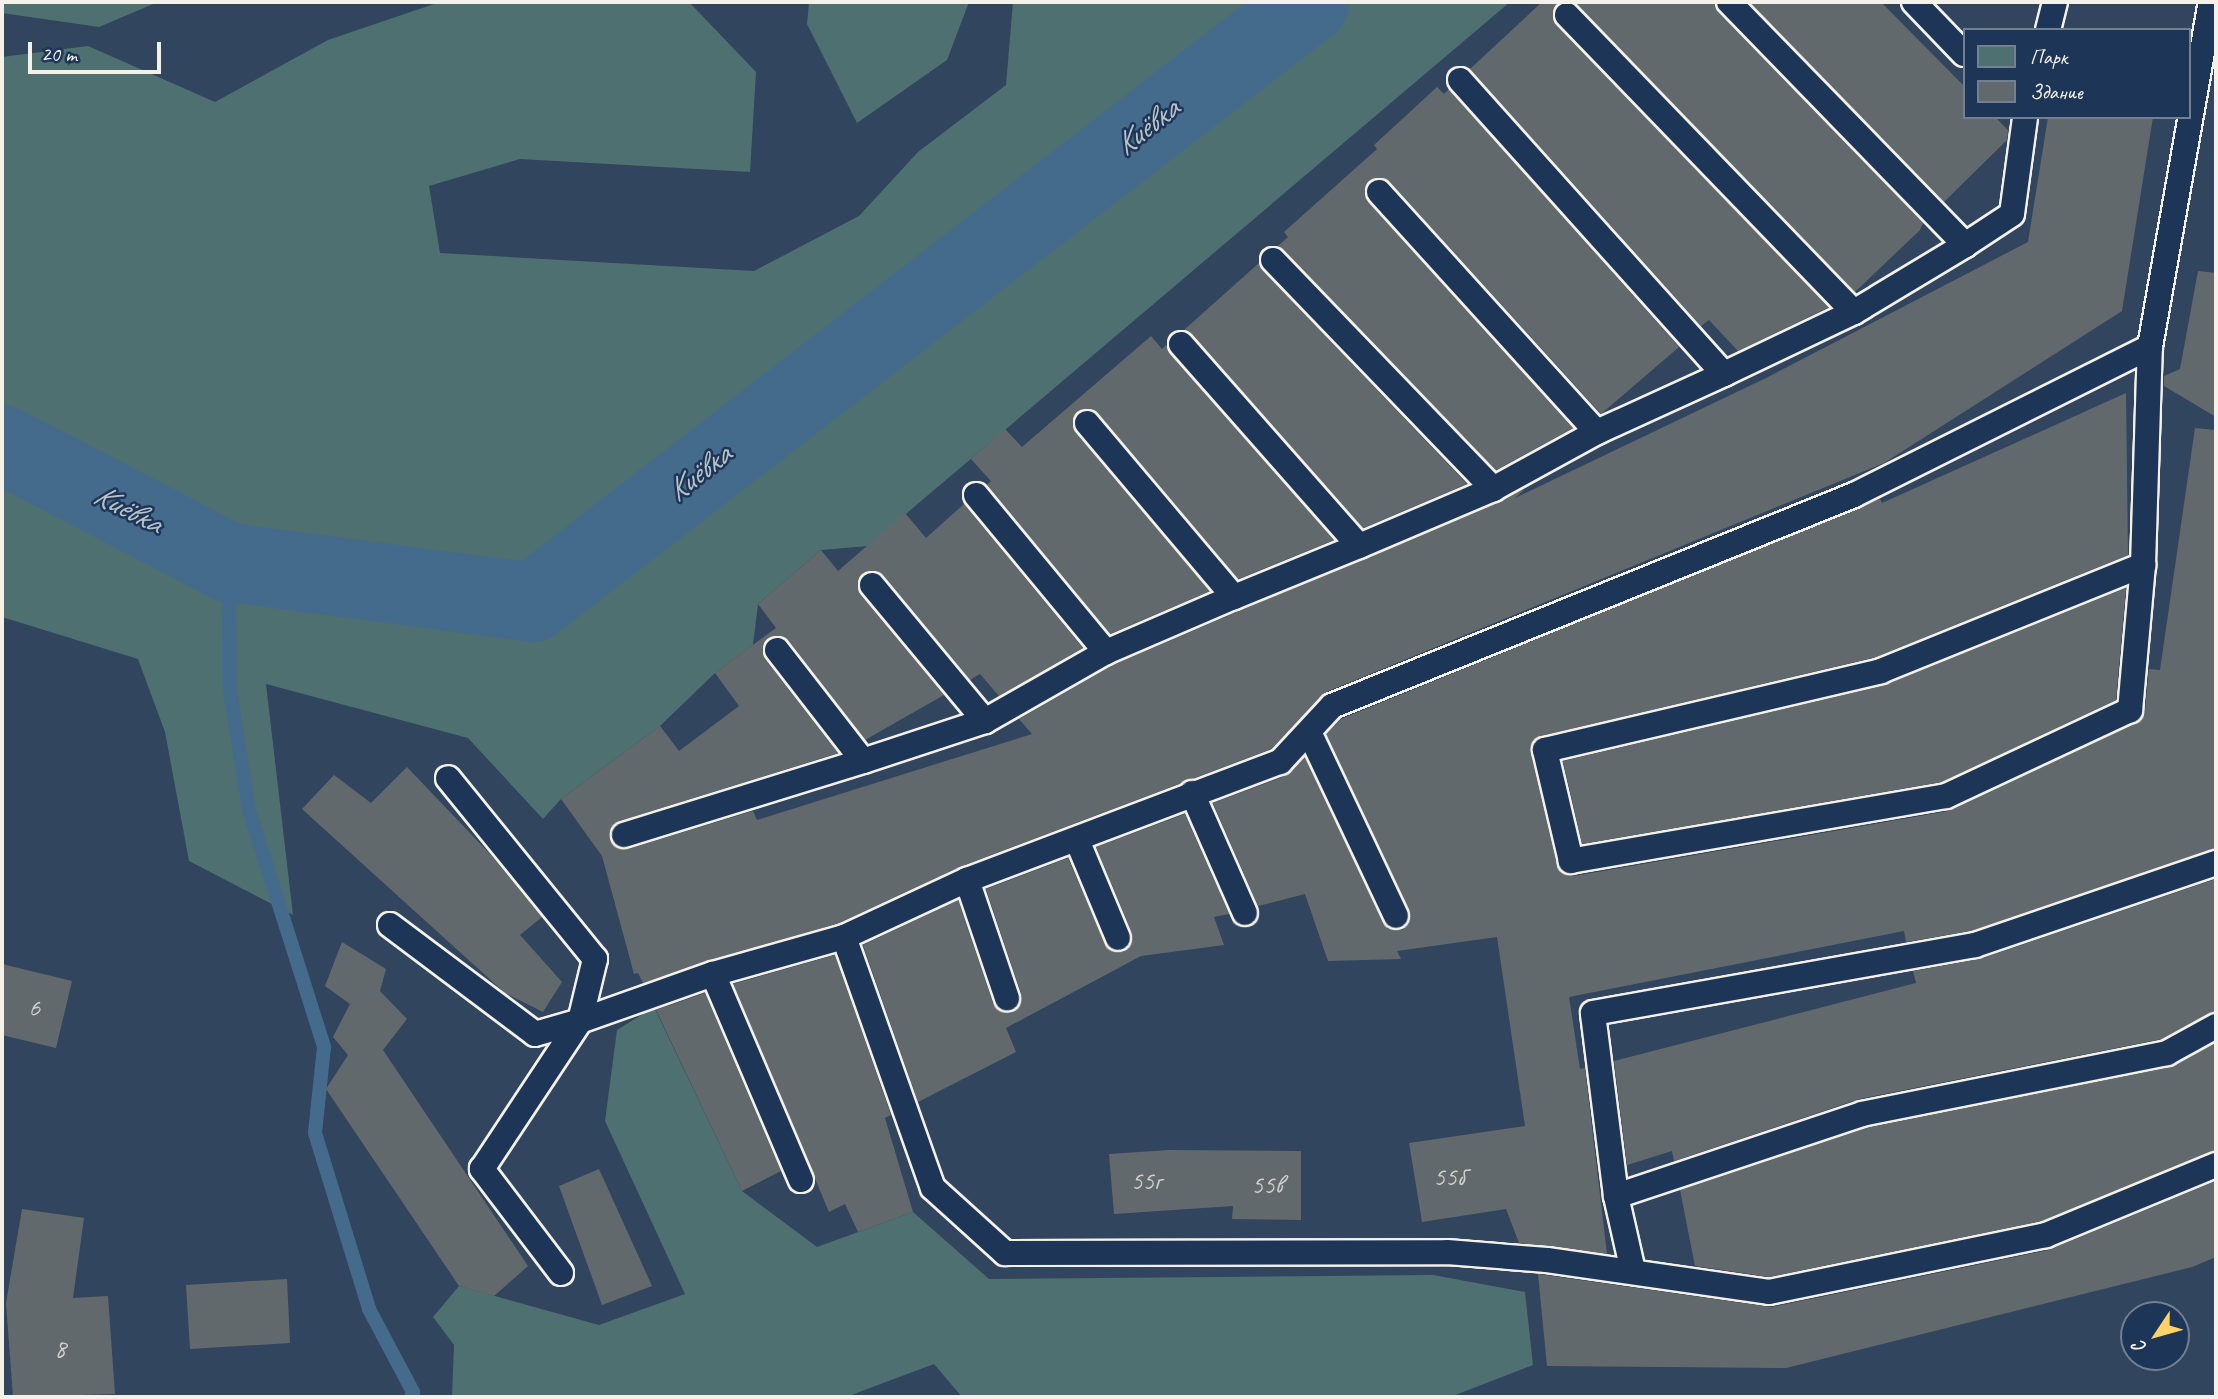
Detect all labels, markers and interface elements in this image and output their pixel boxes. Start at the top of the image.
scale bar [32,28,164,72]
legend [1962,28,2190,119]
text: 20 m [41,41,77,67]
text: Парк [2030,44,2067,70]
text: Здание [2030,79,2083,105]
water label: Киёвка [1107,90,1187,164]
water label: Киёвка [659,436,739,510]
water label: Киёвка [87,476,169,542]
house number: 6 [28,992,40,1024]
house number: 55б [1433,1161,1465,1193]
house number: 55г [1131,1165,1161,1197]
house number: 55в [1251,1169,1283,1201]
north arrow [2120,1301,2190,1371]
house number: 8 [54,1333,66,1365]
text: С [2127,1336,2152,1358]

